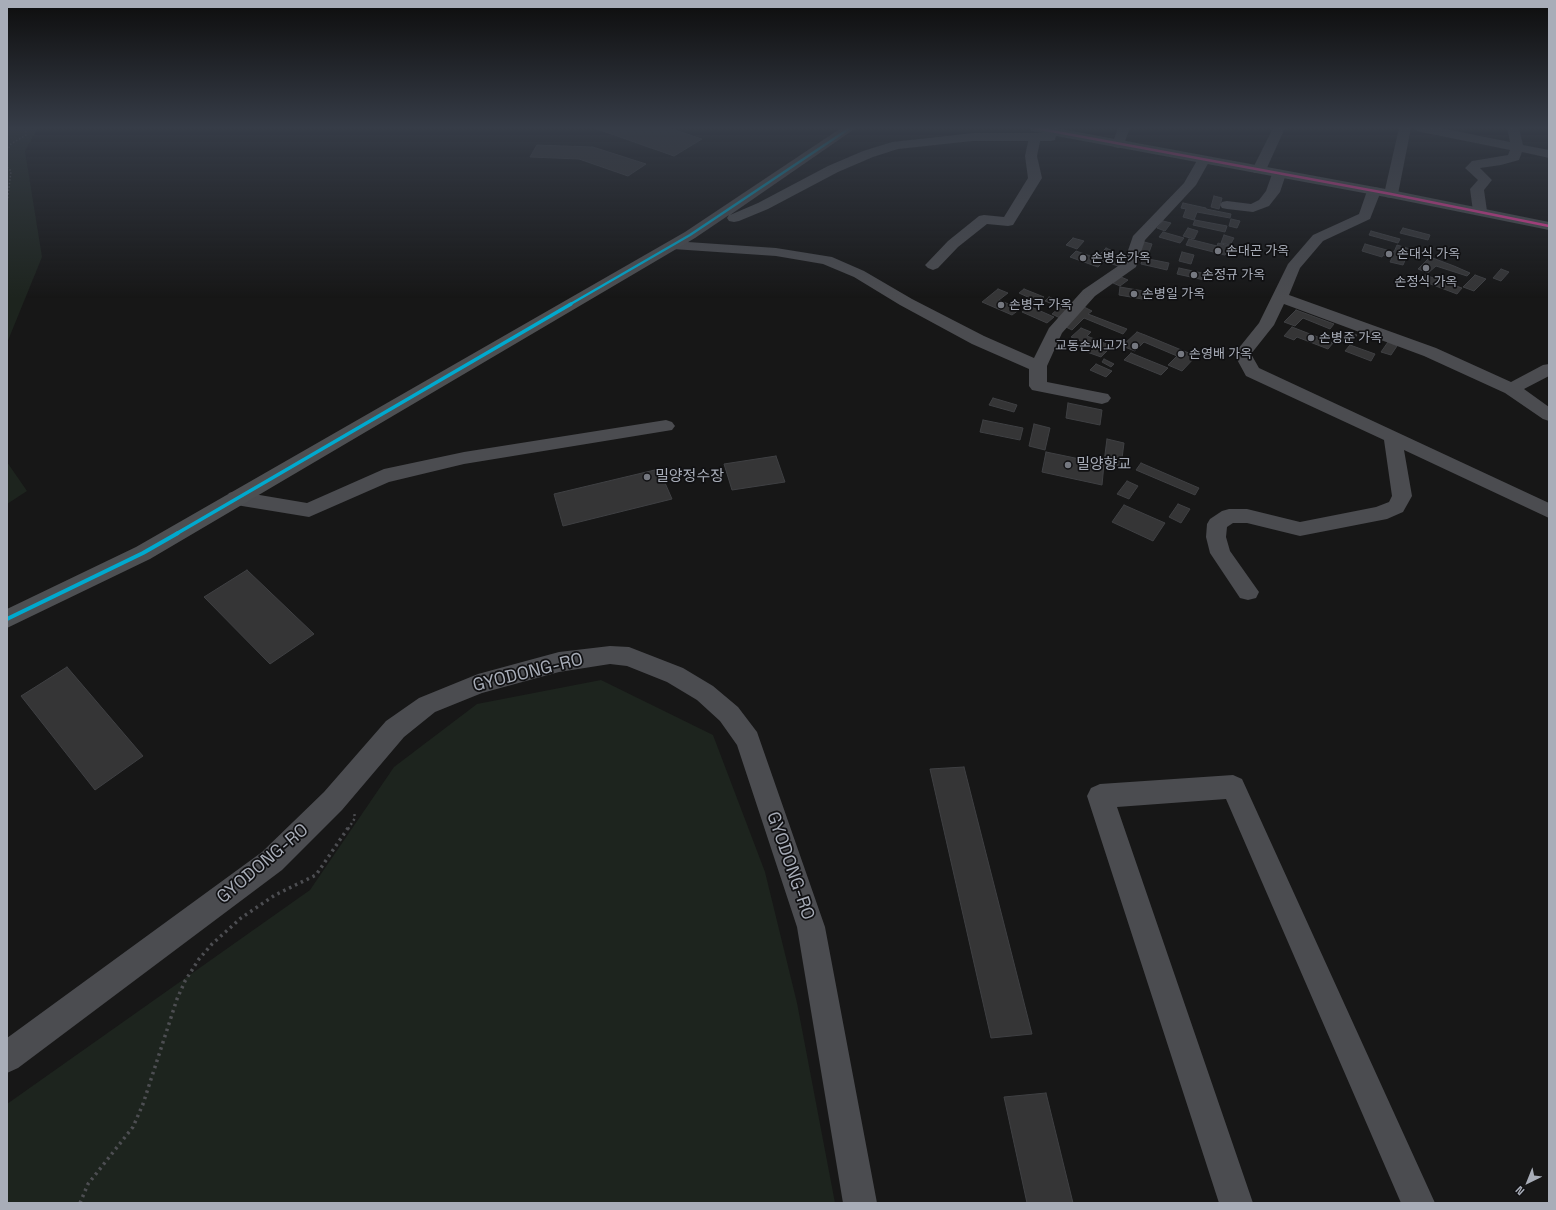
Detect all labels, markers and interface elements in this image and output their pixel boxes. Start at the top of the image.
place label: 손대곤 가옥 [1226,243,1289,259]
marker: 손대곤 가옥 [1213,246,1223,256]
place label: 손대식 가옥 [1397,246,1460,262]
marker: 손대식 가옥 [1384,249,1394,259]
place label: 손병순가옥 [1091,250,1151,266]
marker: 손병순가옥 [1078,253,1088,263]
marker: 손정식 가옥 [1421,263,1431,273]
place label: 손정규 가옥 [1202,267,1265,283]
marker: 손정규 가옥 [1189,270,1199,280]
place label: 손정식 가옥 [1394,274,1458,290]
place label: 손병일 가옥 [1142,286,1205,302]
marker: 손병일 가옥 [1129,289,1139,299]
place label: 손병구 가옥 [1009,297,1072,313]
marker: 손병구 가옥 [996,300,1006,310]
place label: 손병준 가옥 [1319,330,1382,346]
marker: 손병준 가옥 [1306,333,1316,343]
place label: 교동손씨고가 [1055,338,1127,354]
marker: 교동손씨고가 [1130,341,1140,351]
place label: 손영배 가옥 [1189,346,1252,362]
marker: 손영배 가옥 [1176,349,1186,359]
place label: 밀양향교 [1076,456,1131,474]
marker: 밀양향교 [1063,460,1073,470]
place label: 밀양정수장 [655,468,724,486]
marker: 밀양정수장 [642,472,652,482]
street label: GYODONG-RO [471,649,585,697]
street label: GYODONG-RO [761,809,819,923]
street label: GYODONG-RO [213,819,313,909]
north arrow [1508,1162,1548,1202]
text: N [1512,1183,1527,1198]

